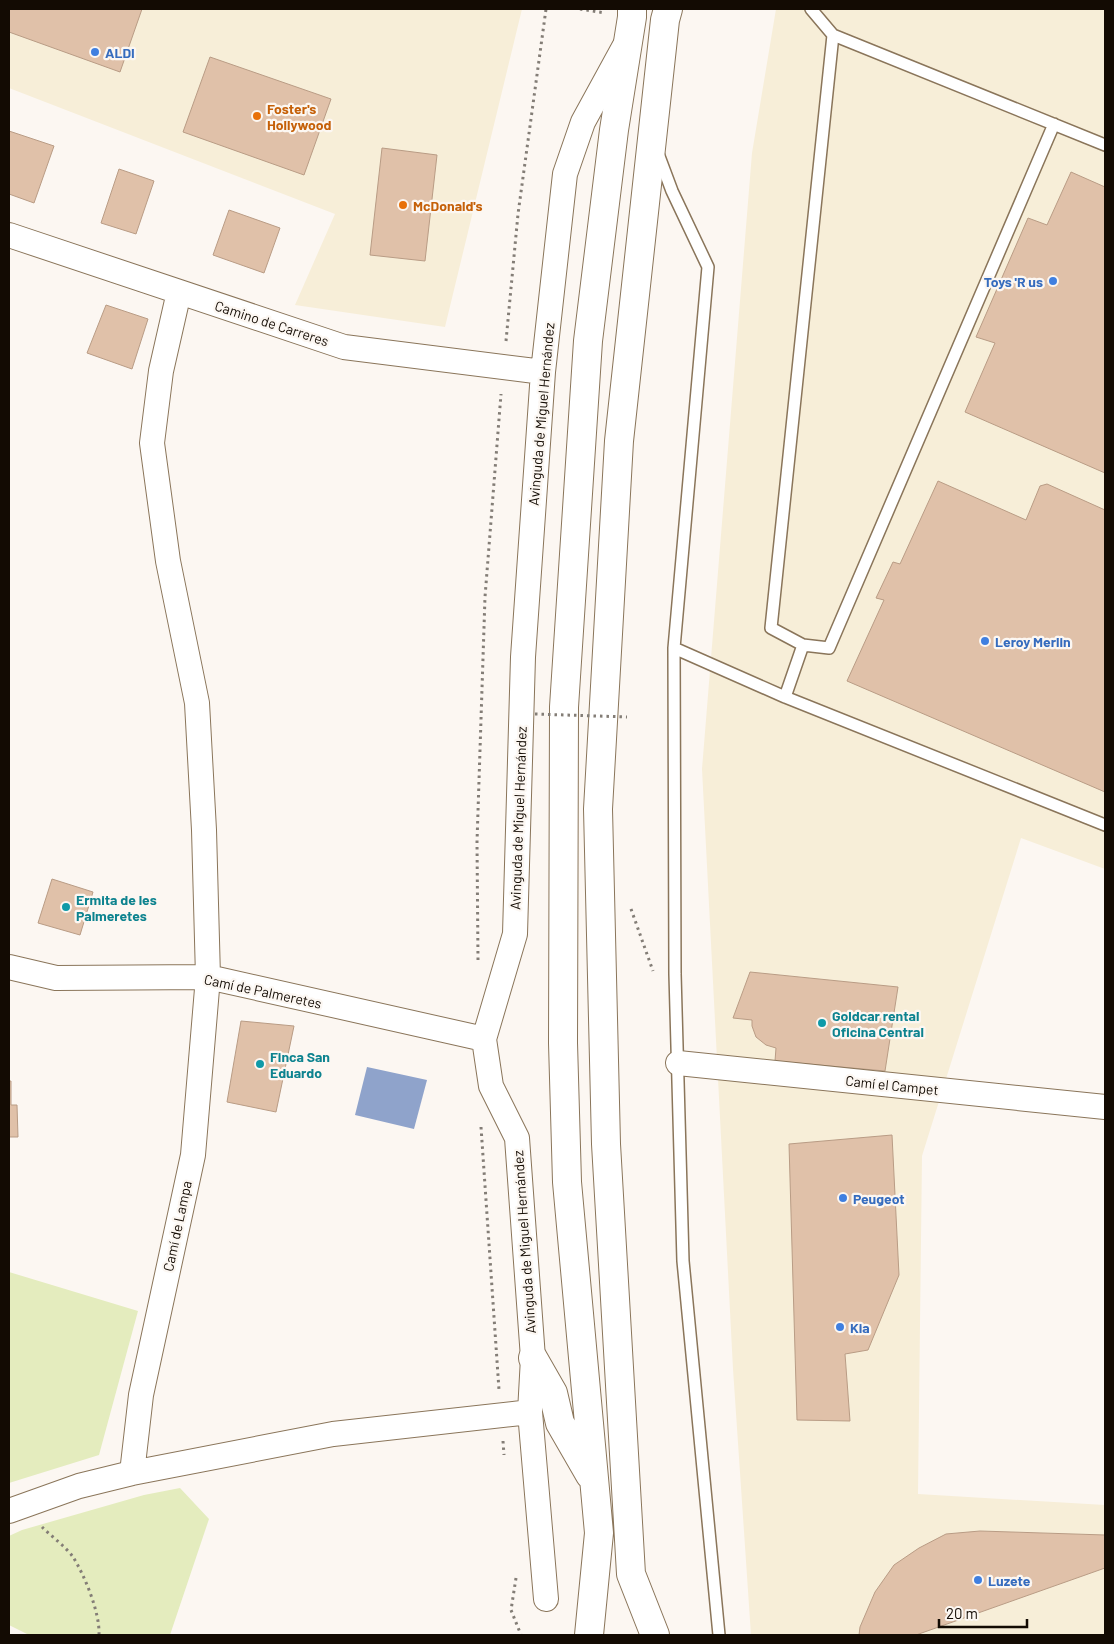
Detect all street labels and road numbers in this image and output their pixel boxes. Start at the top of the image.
street label: Camino de Carreres [213,297,331,350]
street label: Avinguda de Miguel Hernández [525,322,557,506]
street label: Avinguda de Miguel Hernández [506,726,530,910]
street label: Camí de Palmeretes [203,970,324,1012]
street label: Camí el Campet [845,1072,939,1098]
street label: Avinguda de Miguel Hernández [509,1150,539,1334]
street label: Camí de Lampa [159,1179,195,1273]

